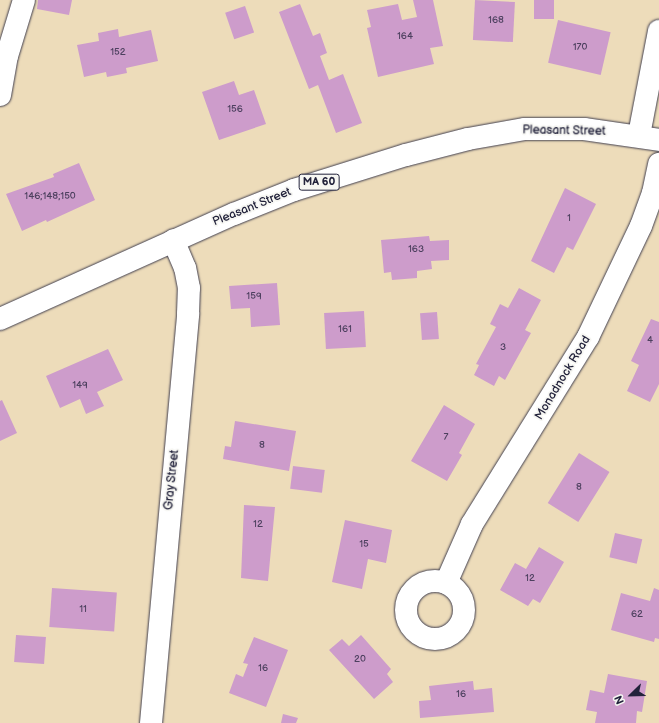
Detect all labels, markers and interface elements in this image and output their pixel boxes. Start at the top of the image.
house number: 168 [488,15,504,27]
house number: 164 [397,31,413,43]
house number: 170 [573,42,587,54]
house number: 152 [110,47,126,59]
house number: 156 [227,104,243,116]
street label: Pleasant Street [522,123,606,139]
road number: MA 60 [298,173,340,191]
street label: Pleasant Street [211,185,293,229]
house number: 146;148;150 [24,191,76,203]
house number: 1 [567,213,571,225]
house number: 163 [408,244,424,256]
house number: 159 [246,291,262,303]
house number: 161 [338,324,352,336]
street label: Monadnock Road [532,333,594,423]
house number: 4 [647,335,653,347]
house number: 3 [500,342,506,354]
house number: 149 [72,380,88,392]
house number: 7 [444,432,448,444]
house number: 8 [259,440,265,452]
street label: Gray Street [162,449,182,511]
house number: 8 [576,482,582,494]
house number: 12 [253,519,263,531]
house number: 15 [359,539,369,551]
house number: 12 [525,573,535,585]
house number: 11 [79,604,87,616]
house number: 62 [631,609,643,621]
house number: 20 [354,654,366,666]
house number: 16 [258,663,268,675]
north arrow [611,675,651,715]
house number: 16 [456,689,466,701]
text: N [612,694,627,706]

